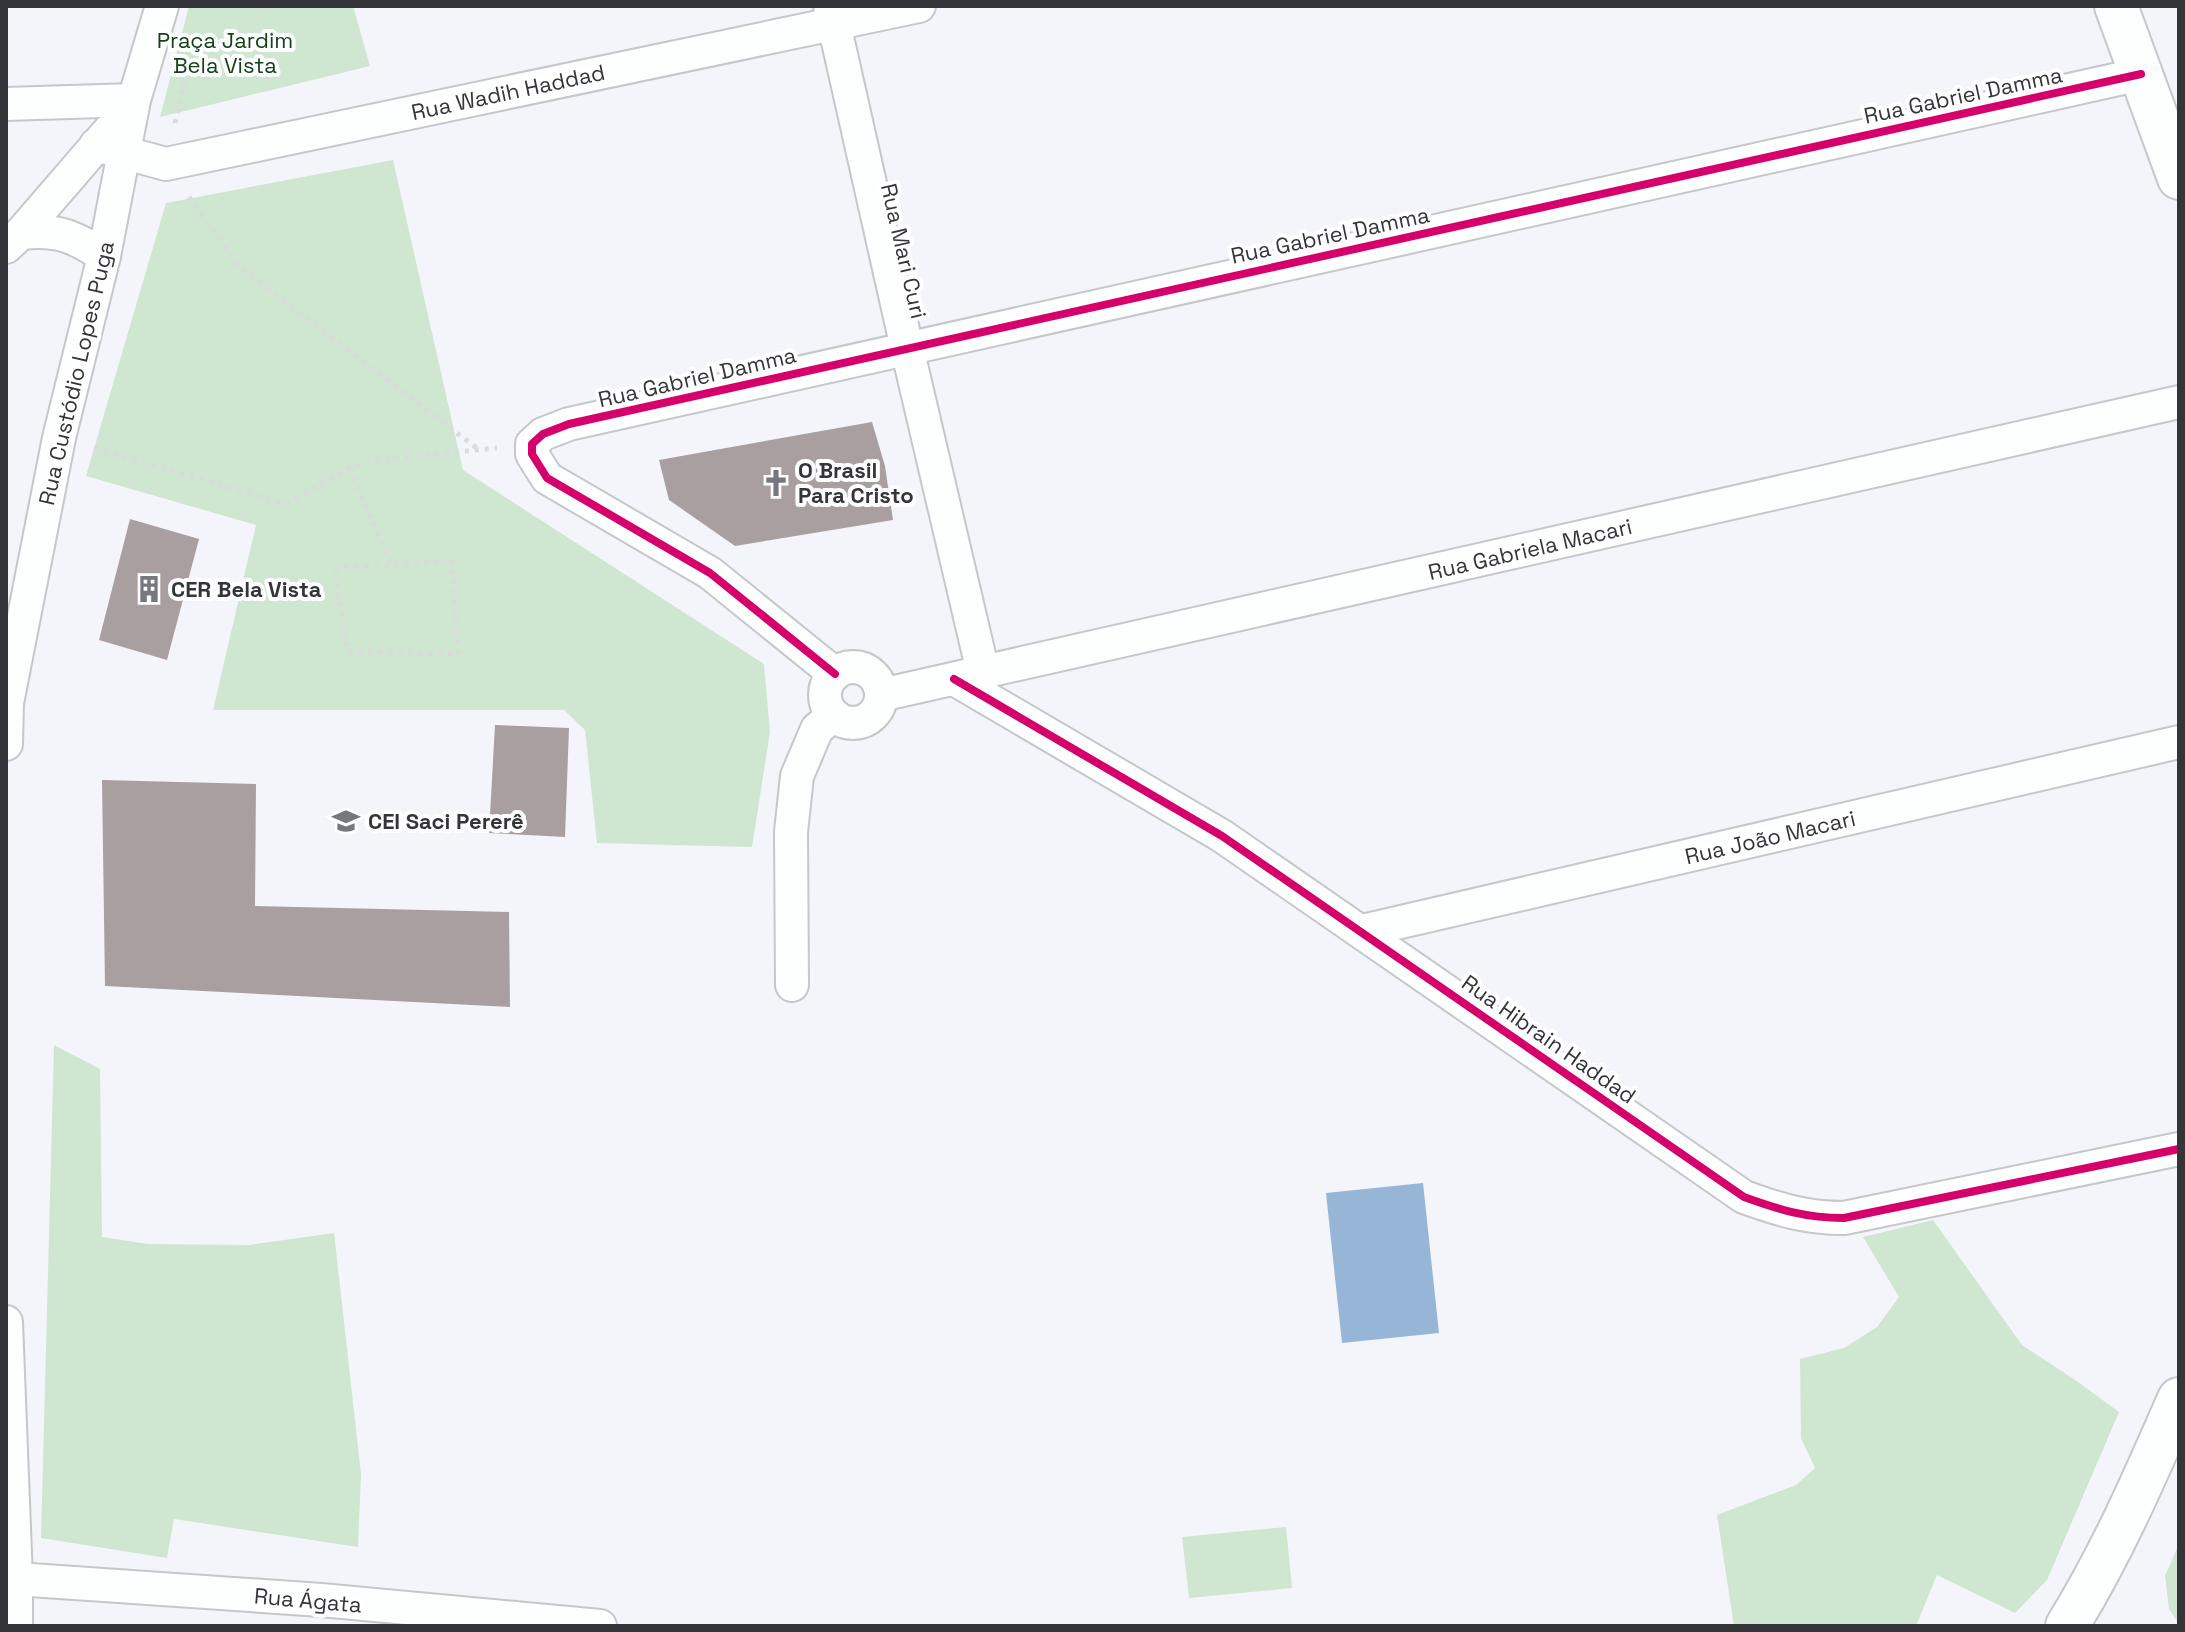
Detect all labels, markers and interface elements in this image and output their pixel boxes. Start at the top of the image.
park label: Praça Jardim Bela Vista [157,26,293,79]
street label: Rua Wadih Haddad [409,58,607,126]
street label: Rua Gabriel Damma [1861,60,2065,130]
street label: Rua Mari Curi [875,181,933,321]
street label: Rua Gabriel Damma [1228,200,1432,270]
street label: Rua Custódio Lopes Puga [32,238,120,508]
street label: Rua Gabriel Damma [595,341,799,413]
place label: O Brasil Para Cristo [798,456,914,509]
church icon: O Brasil Para Cristo [761,468,791,498]
street label: Rua Gabriela Macari [1425,512,1635,586]
building icon: CER Bela Vista [134,574,164,604]
place label: CER Bela Vista [171,575,322,603]
street label: Rua João Macari [1682,804,1858,870]
school or university icon: CEI Saci Pererê [331,806,361,836]
place label: CEI Saci Pererê [368,807,524,835]
street label: Rua Hibrain Haddad [1456,968,1642,1110]
street label: Rua Ágata [253,1581,363,1619]

